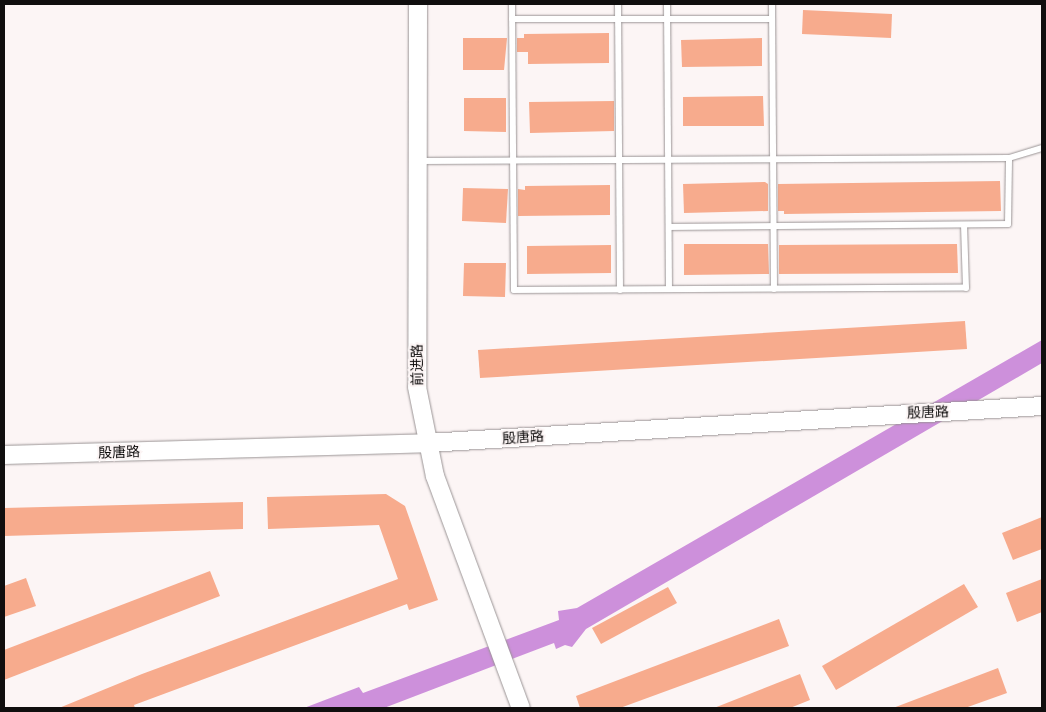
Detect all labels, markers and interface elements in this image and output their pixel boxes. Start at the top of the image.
street label: 前进路 [408,344,426,386]
street label: 殷唐路 [907,403,949,421]
street label: 殷唐路 [501,427,545,447]
street label: 殷唐路 [98,443,140,461]

